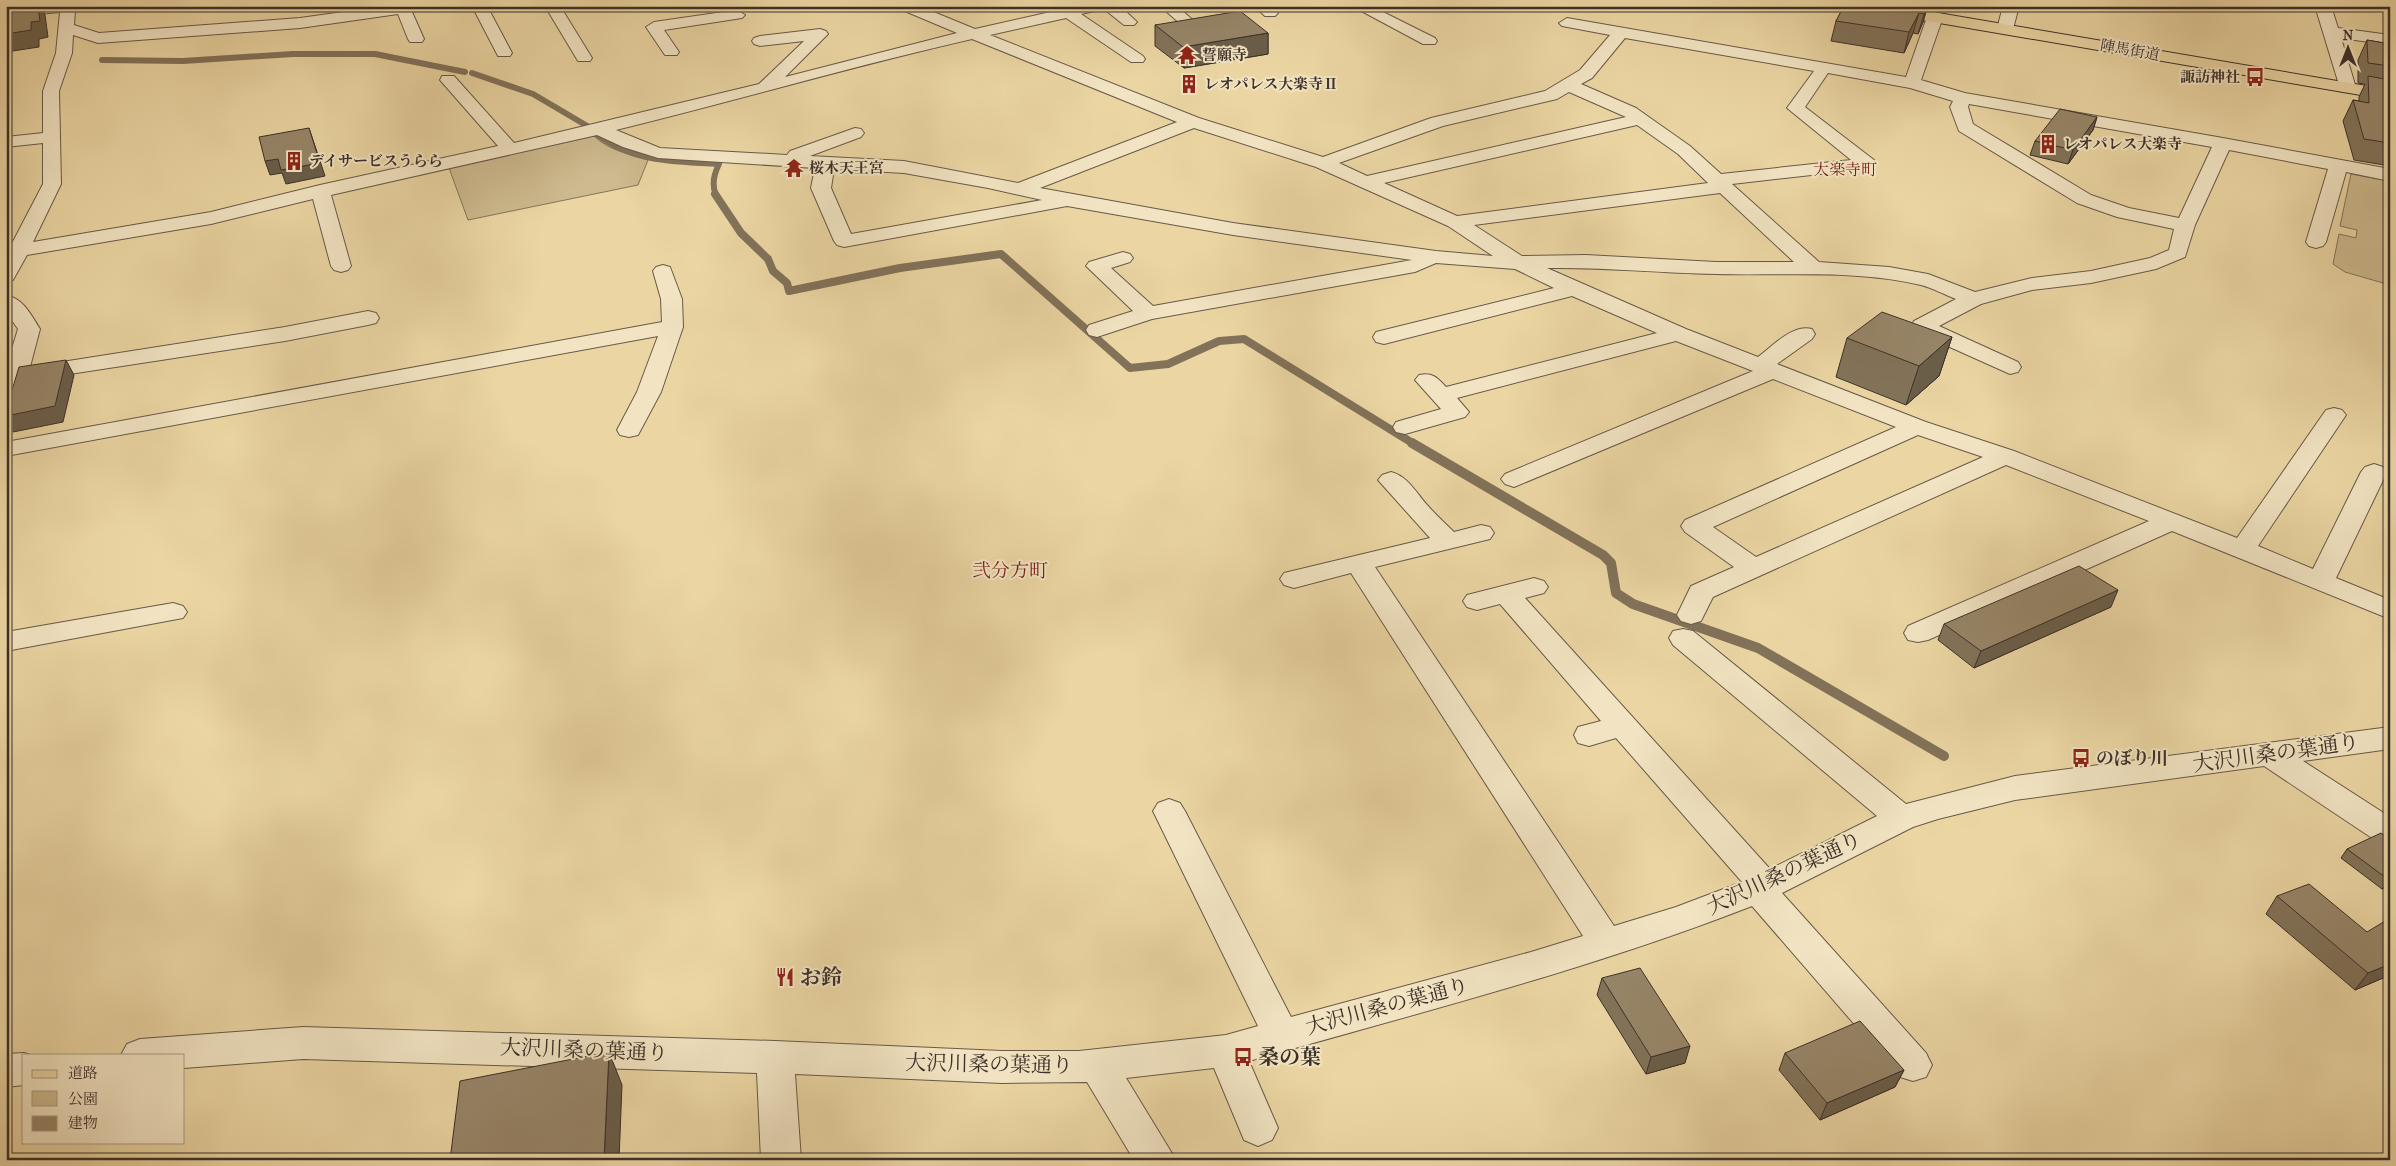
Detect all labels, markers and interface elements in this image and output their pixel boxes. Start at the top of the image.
north arrow [2324,22,2374,72]
text: N [2343,27,2354,44]
street label: 陣馬街道 [2099,36,2161,64]
temple icon: 誓願寺 [1176,44,1198,66]
place label: 誓願寺 [1202,46,1247,64]
bus stop icon: 諏訪神社 [2244,66,2266,88]
place label: 諏訪神社 [2180,68,2240,86]
building icon: レオパレス大楽寺Ⅱ [1178,73,1200,95]
place label: レオパレス大楽寺Ⅱ [1204,75,1338,93]
building icon: レオパレス大楽寺 [2037,133,2059,155]
place label: レオパレス大楽寺 [2063,135,2182,153]
building icon: デイサービスうらら [283,150,305,172]
place label: デイサービスうらら [309,152,443,170]
temple icon: 桜木天王宮 [783,157,805,179]
place label: 桜木天王宮 [809,159,884,177]
district label: 大楽寺町 [1813,160,1877,179]
district label: 弐分方町 [972,560,1048,582]
street label: 大沢川桑の葉通り [2191,729,2361,777]
bus stop icon: のぼり川 [2070,747,2092,769]
place label: のぼり川 [2096,748,2168,769]
street label: 大沢川桑の葉通り [1703,827,1865,919]
place label: お鈴 [800,965,842,989]
restaurant icon: お鈴 [774,966,796,988]
street label: 大沢川桑の葉通り [1303,973,1471,1039]
street label: 大沢川桑の葉通り [500,1035,668,1065]
place label: 桑の葉 [1258,1045,1321,1069]
bus stop icon: 桑の葉 [1232,1046,1254,1068]
street label: 大沢川桑の葉通り [905,1051,1073,1077]
legend [22,1054,185,1144]
text: 道路 [68,1064,98,1082]
text: 公園 [68,1090,98,1108]
text: 建物 [68,1114,98,1132]

